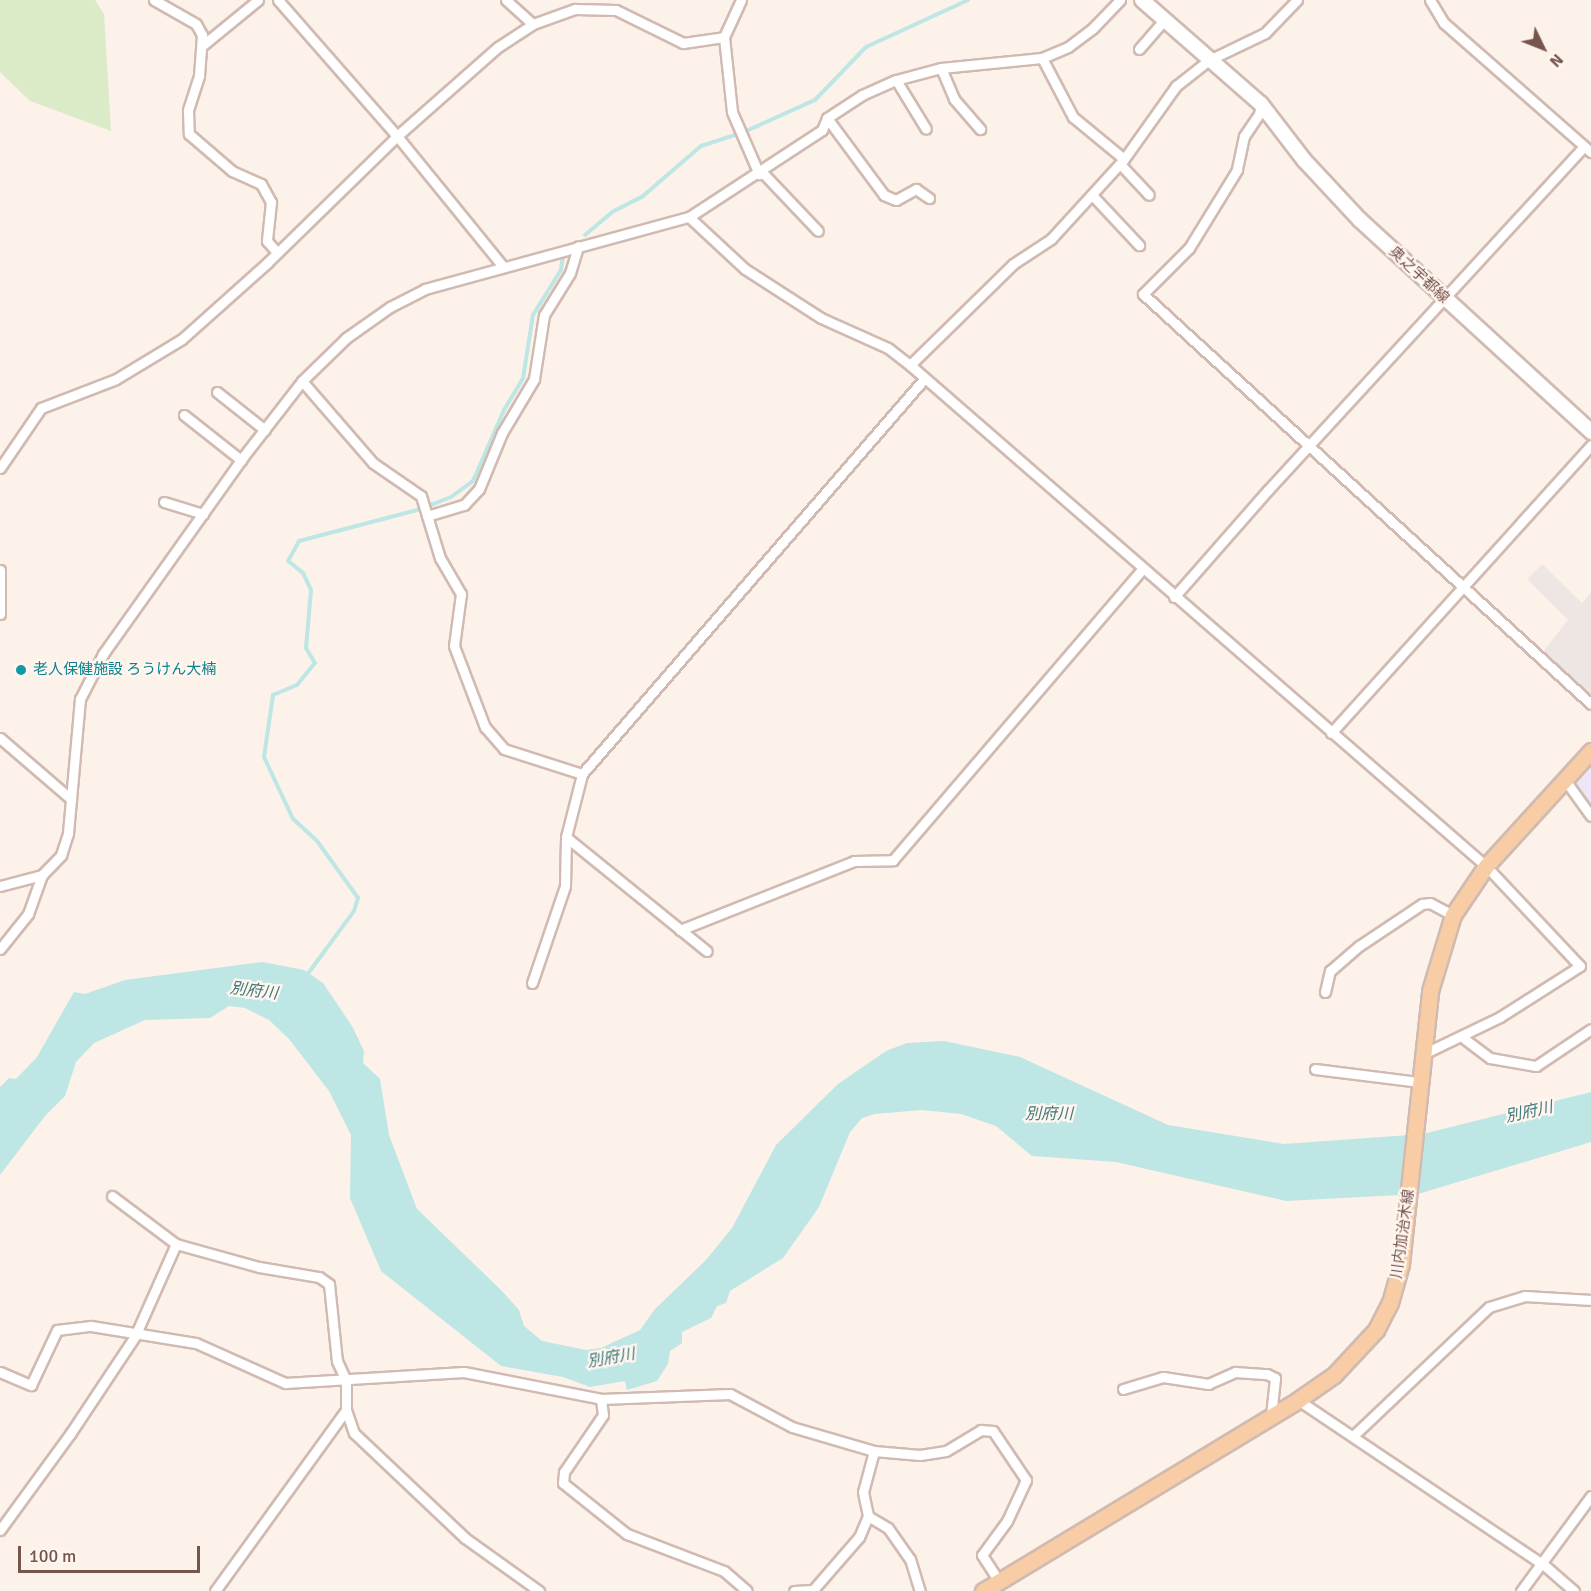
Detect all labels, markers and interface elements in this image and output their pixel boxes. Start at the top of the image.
north arrow [1513,18,1573,78]
text: N [1545,49,1567,71]
street label: 奥之宇都線 [1385,243,1453,307]
place label: 老人保健施設 ろうけん大楠 [33,661,216,679]
marker: 老人保健施設 ろうけん大楠 [14,663,28,677]
water label: 別府川 [229,979,279,1003]
water label: 別府川 [1504,1098,1554,1126]
water label: 別府川 [1025,1104,1073,1124]
street label: 川内加治木線 [1388,1188,1418,1280]
water label: 別府川 [586,1344,636,1372]
scale bar [21,1534,202,1572]
text: 100 m [29,1545,76,1567]

